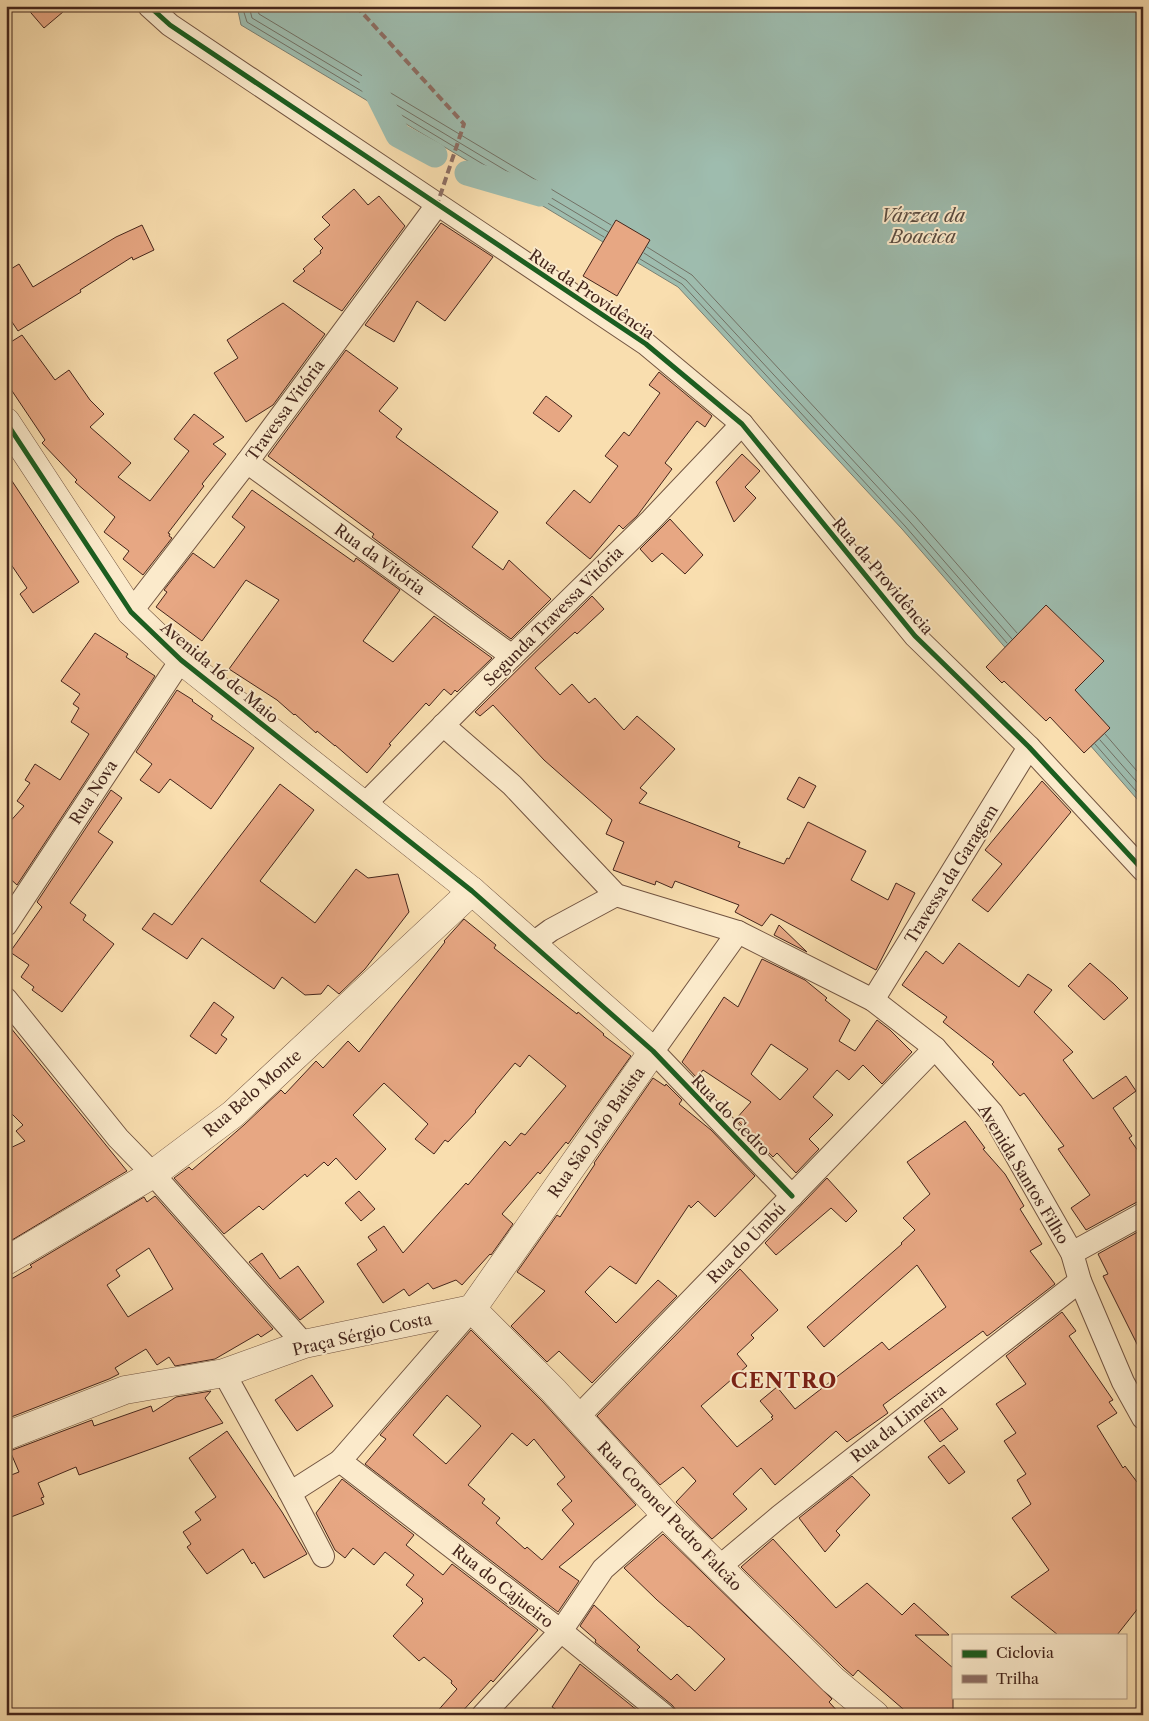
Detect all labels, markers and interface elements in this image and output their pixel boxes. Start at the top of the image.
water label: Várzea da Boacica [881,205,965,248]
street label: Rua da Providência [526,245,659,344]
street label: Travessa Vitória [241,355,329,465]
street label: Rua da Providência [828,513,938,639]
street label: Rua da Vitória [331,519,430,599]
street label: Segunda Travessa Vitória [479,542,627,690]
street label: Avenida 16 de Maio [156,616,283,727]
street label: Rua Nova [65,756,122,828]
street label: Travessa da Garagem [900,801,1002,947]
street label: Rua Belo Monte [199,1045,305,1141]
street label: Rua São João Batista [543,1062,649,1201]
street label: Rua do Cedro [687,1070,775,1160]
street label: Avenida Santos Filho [974,1100,1074,1248]
street label: Rua do Umbú [703,1198,790,1287]
street label: Praça Sérgio Costa [290,1308,434,1360]
district label: CENTRO [731,1368,837,1393]
street label: Rua da Limeira [846,1379,950,1466]
street label: Rua Coronel Pedro Falcão [593,1437,747,1595]
street label: Rua do Cajueiro [448,1540,558,1632]
legend [952,1634,1126,1698]
text: Ciclovia [996,1643,1054,1662]
text: Trilha [996,1669,1039,1688]

